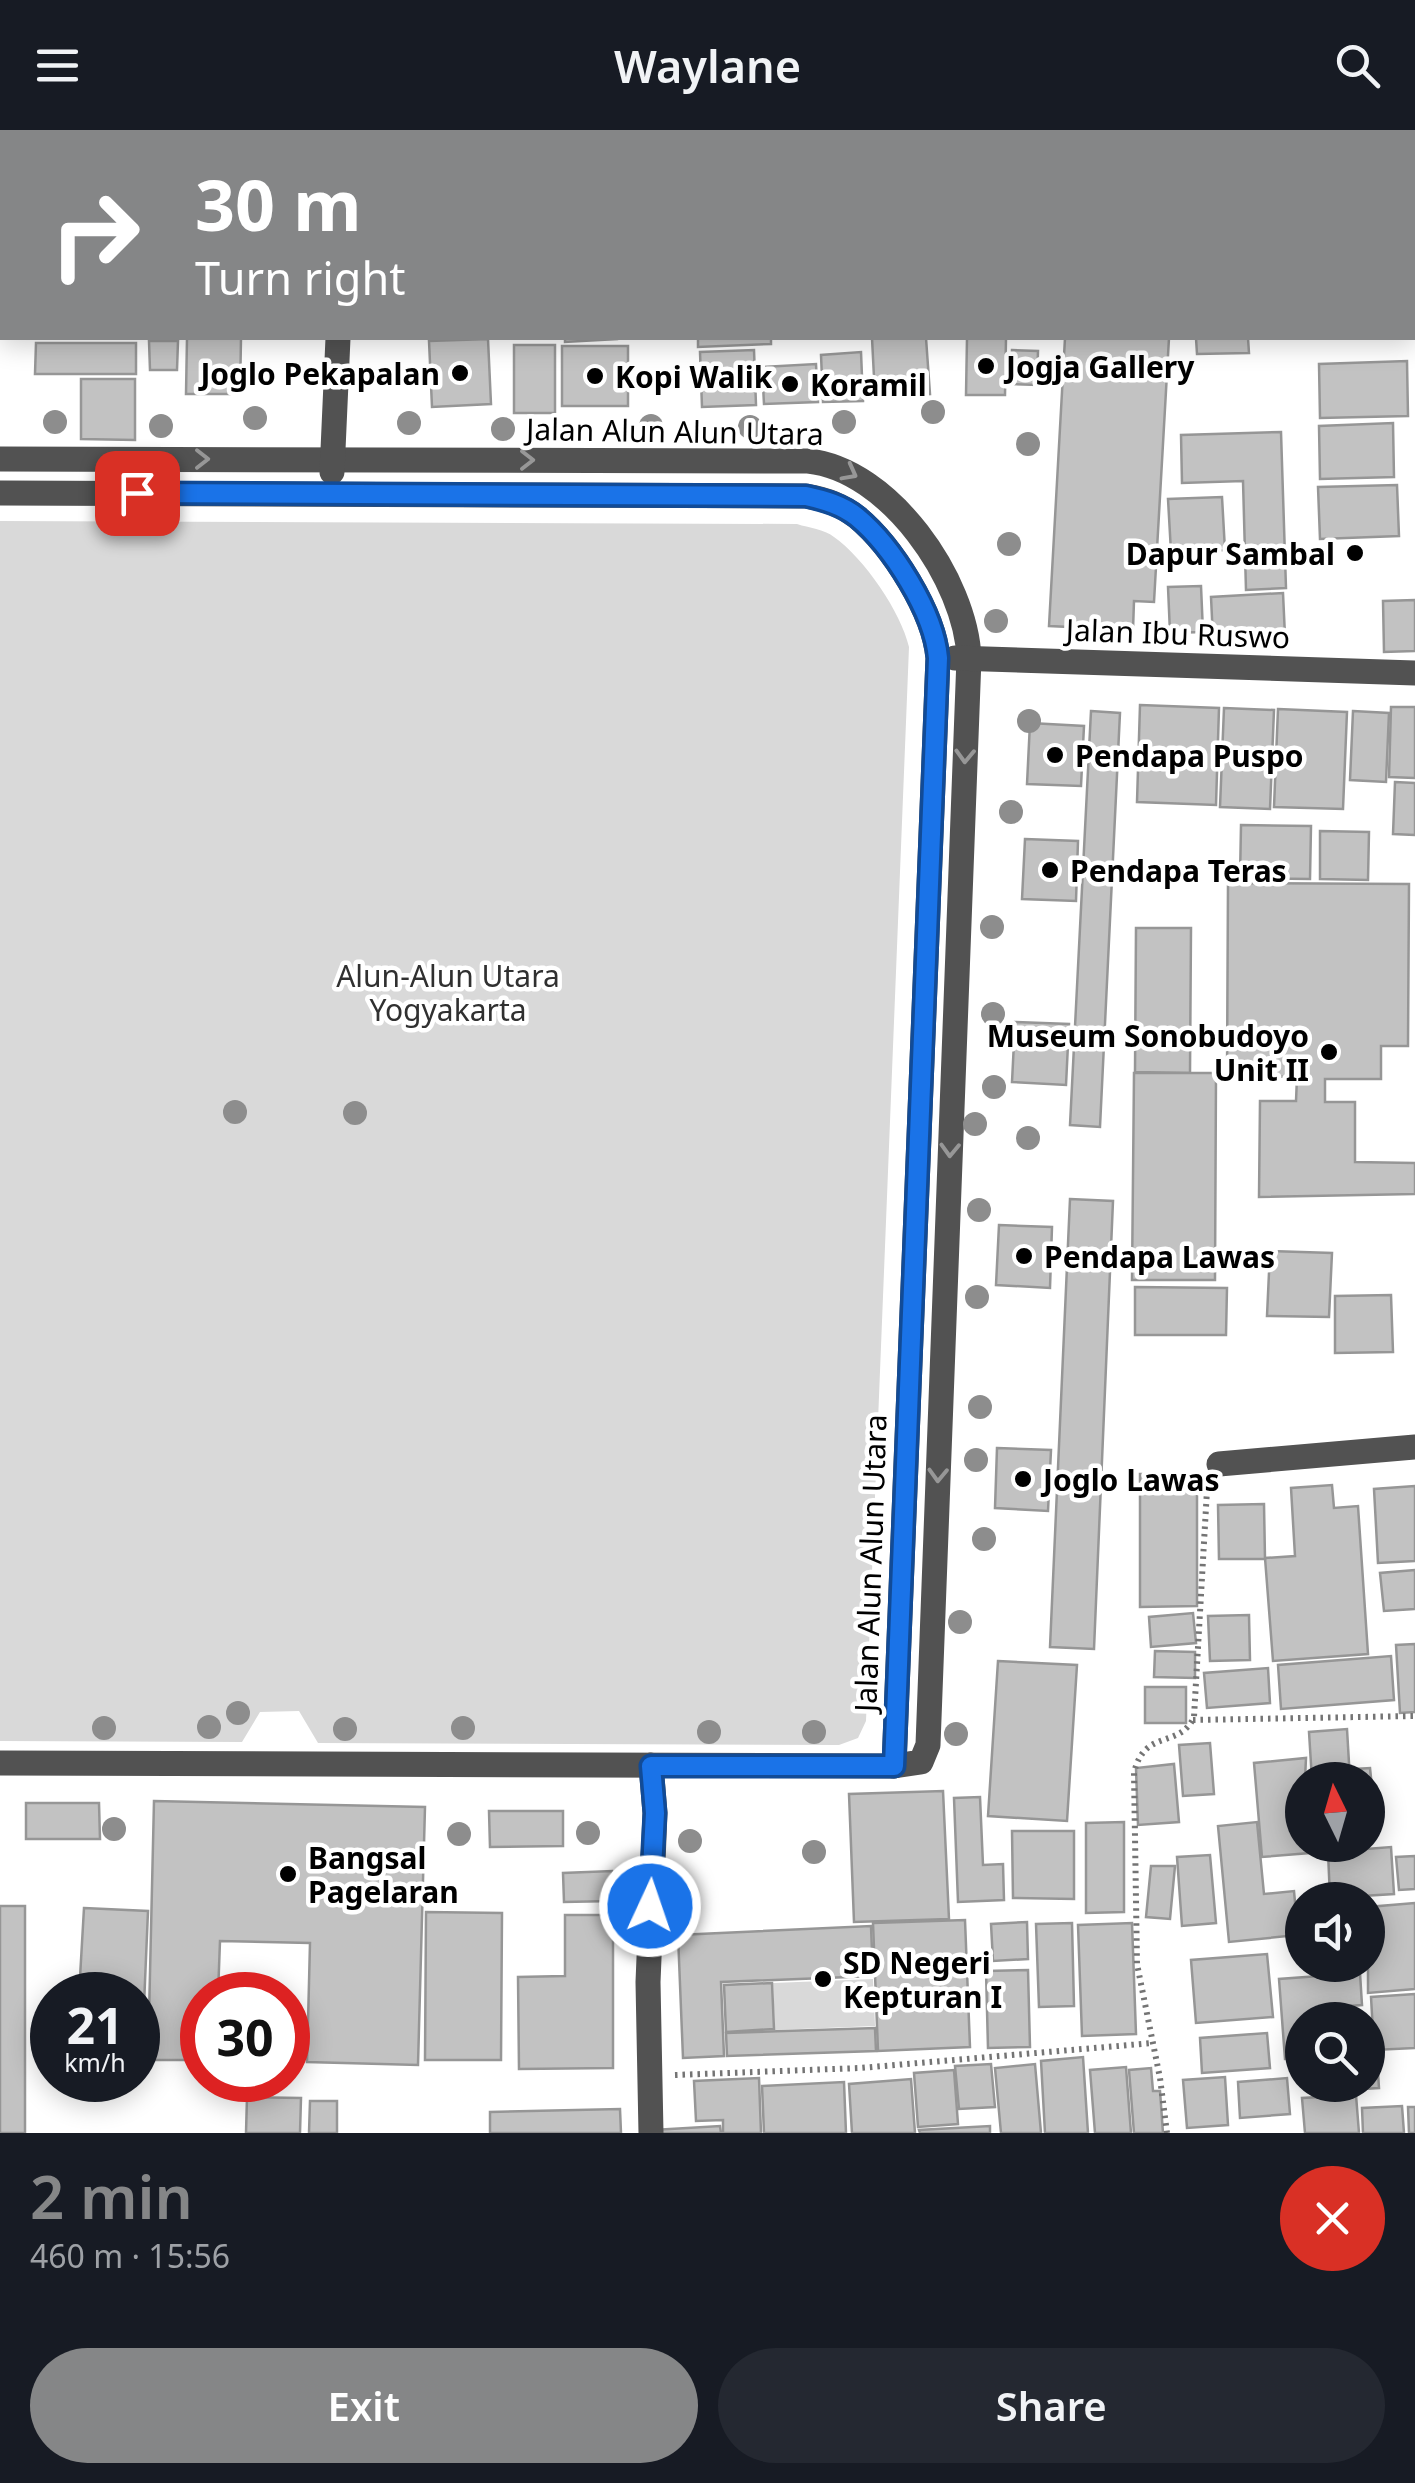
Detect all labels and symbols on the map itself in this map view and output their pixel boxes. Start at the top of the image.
place label: Jogja Gallery [1003,346,1195,387]
place label: Joglo Pekapalan [197,353,440,394]
marker: Jogja Gallery [975,355,997,377]
place label: Kopi Walik [615,356,773,397]
marker: Joglo Pekapalan [449,362,471,384]
place label: Koramil [810,364,927,405]
marker: Kopi Walik [584,365,606,387]
marker: Koramil [779,373,801,395]
street label: Jalan Alun Alun Utara [523,408,824,454]
one-way arrow [196,448,211,470]
one-way arrow [520,450,536,471]
pin [95,451,180,536]
one-way arrow [839,461,857,481]
place label: Dapur Sambal [1126,533,1335,574]
marker: Dapur Sambal [1344,542,1366,564]
street label: Jalan Ibu Ruswo [1062,608,1291,657]
place label: Pendapa Puspo [1075,735,1304,776]
marker: Pendapa Puspo [1044,744,1066,766]
one-way arrow [955,748,976,764]
place label: Pendapa Teras [1070,850,1287,891]
marker: Pendapa Teras [1039,859,1061,881]
park label: Alun-Alun Utara Yogyakarta [336,955,560,1030]
place label: Museum Sonobudoyo Unit II [987,1015,1309,1090]
marker: Museum Sonobudoyo Unit II [1318,1041,1340,1063]
one-way arrow [940,1143,961,1159]
place label: Pendapa Lawas [1044,1236,1275,1277]
marker: Pendapa Lawas [1013,1245,1035,1267]
street label: Jalan Alun Alun Utara [844,1414,896,1715]
place label: Joglo Lawas [1040,1459,1220,1500]
one-way arrow [928,1468,949,1484]
marker: Joglo Lawas [1012,1468,1034,1490]
north arrow [1285,1762,1385,1862]
place label: Bangsal Pagelaran [308,1837,459,1912]
position arrow [598,1854,702,1958]
marker: Bangsal Pagelaran [277,1863,299,1885]
place label: SD Negeri Kepturan I [843,1942,1002,2017]
marker: SD Negeri Kepturan I [812,1968,834,1990]
speed limit sign: 30 [180,1972,310,2102]

